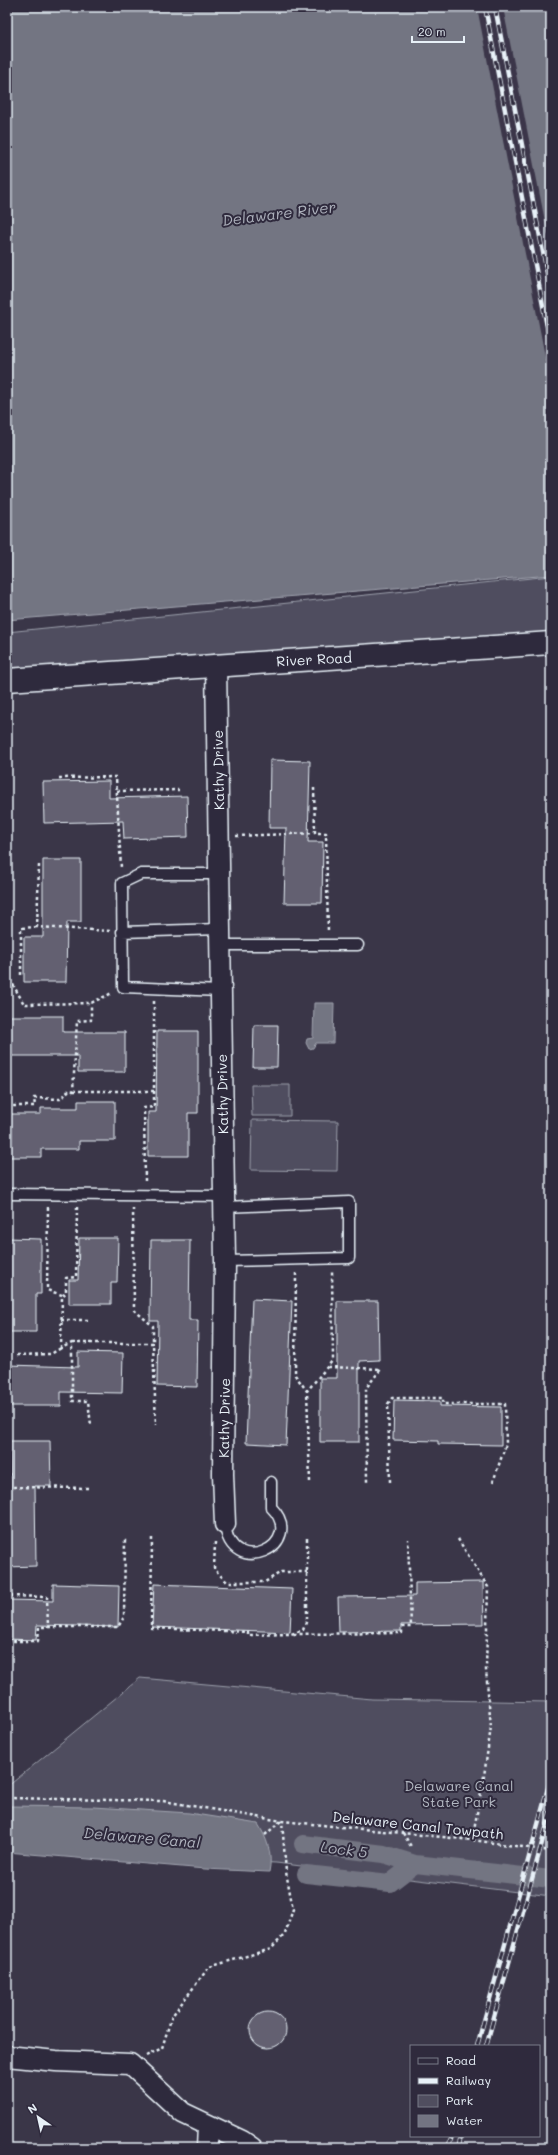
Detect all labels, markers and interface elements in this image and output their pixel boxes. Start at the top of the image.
scale bar [412,18,464,44]
text: 20 m [418,23,446,39]
water label: Delaware River [221,196,337,230]
street label: River Road [276,648,352,670]
street label: Kathy Drive [208,730,228,810]
street label: Kathy Drive [212,1054,232,1134]
street label: Kathy Drive [214,1378,234,1458]
park label: Delaware Canal State Park [405,1776,514,1811]
street label: Delaware Canal Towpath [332,1807,505,1843]
water label: Delaware Canal [83,1822,201,1852]
water label: Lock 5 [319,1836,369,1862]
legend [410,2045,540,2137]
text: Road [446,2052,476,2068]
text: Railway [446,2072,491,2088]
text: Park [446,2092,473,2108]
north arrow [18,2097,58,2137]
text: N [24,2100,40,2117]
text: Water [446,2112,483,2128]

